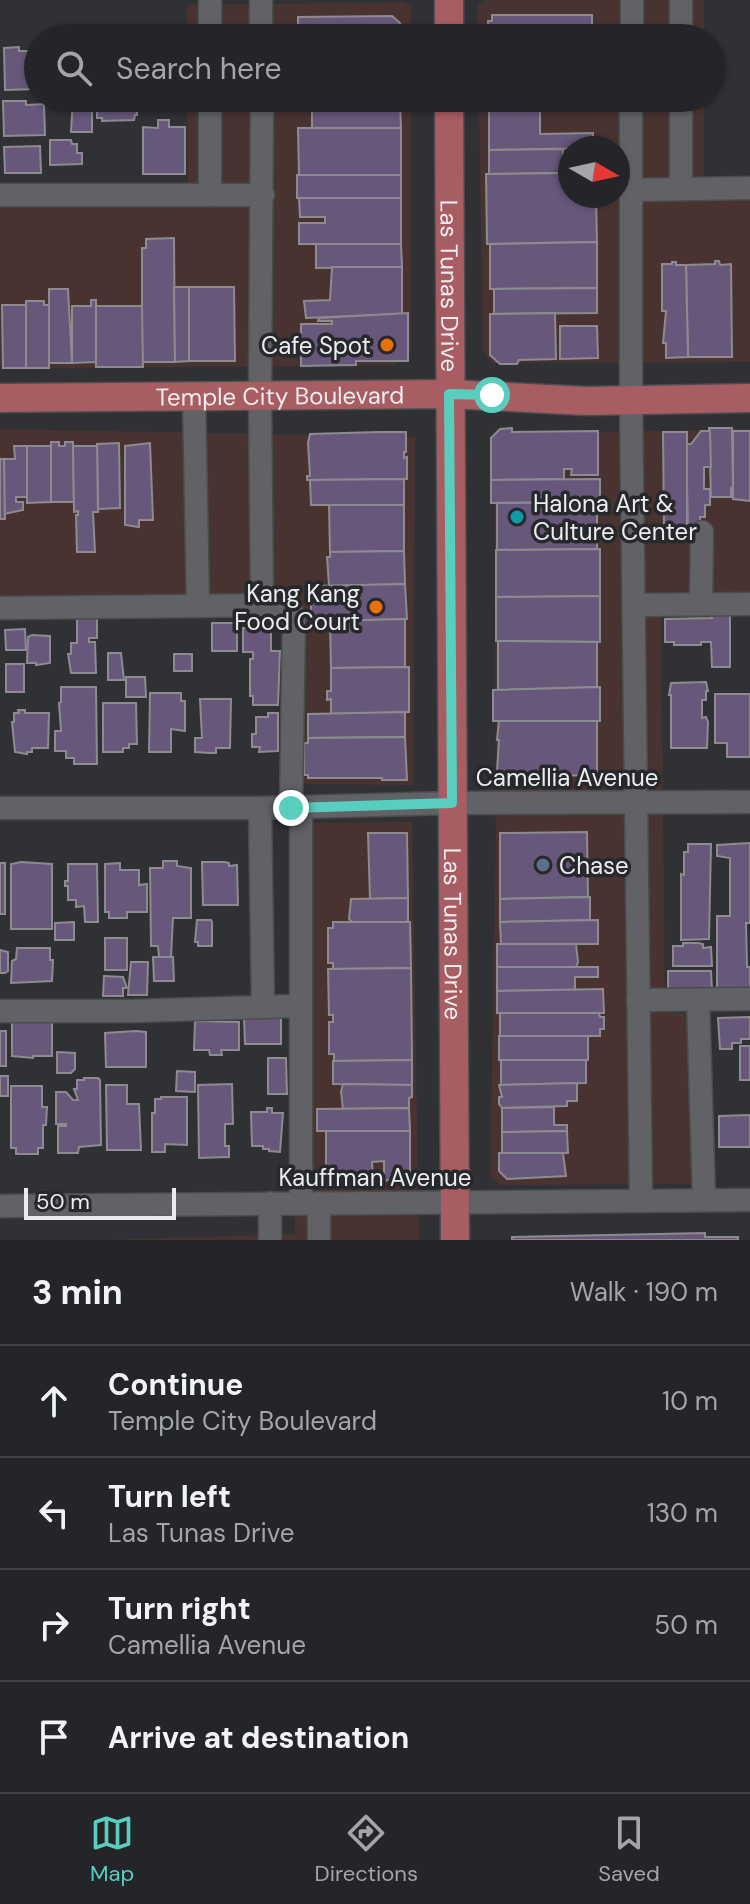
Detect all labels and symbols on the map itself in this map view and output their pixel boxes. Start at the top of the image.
north arrow [558,136,630,208]
street label: Las Tunas Drive [434,200,466,372]
place label: Cafe Spot [261,330,371,361]
marker: Cafe Spot [378,336,396,354]
route start [474,377,510,413]
street label: Temple City Boulevard [156,379,404,412]
place label: Halona Art & Culture Center [533,488,697,547]
marker: Halona Art & Culture Center [508,508,526,526]
place label: Kang Kang Food Court [234,578,360,637]
marker: Kang Kang Food Court [367,598,385,616]
street label: Camellia Avenue [476,762,658,793]
route end [273,790,309,826]
street label: Las Tunas Drive [437,848,469,1020]
place label: Chase [559,850,629,881]
marker: Chase [534,856,552,874]
street label: Kauffman Avenue [279,1162,471,1193]
scale bar [24,1184,176,1220]

